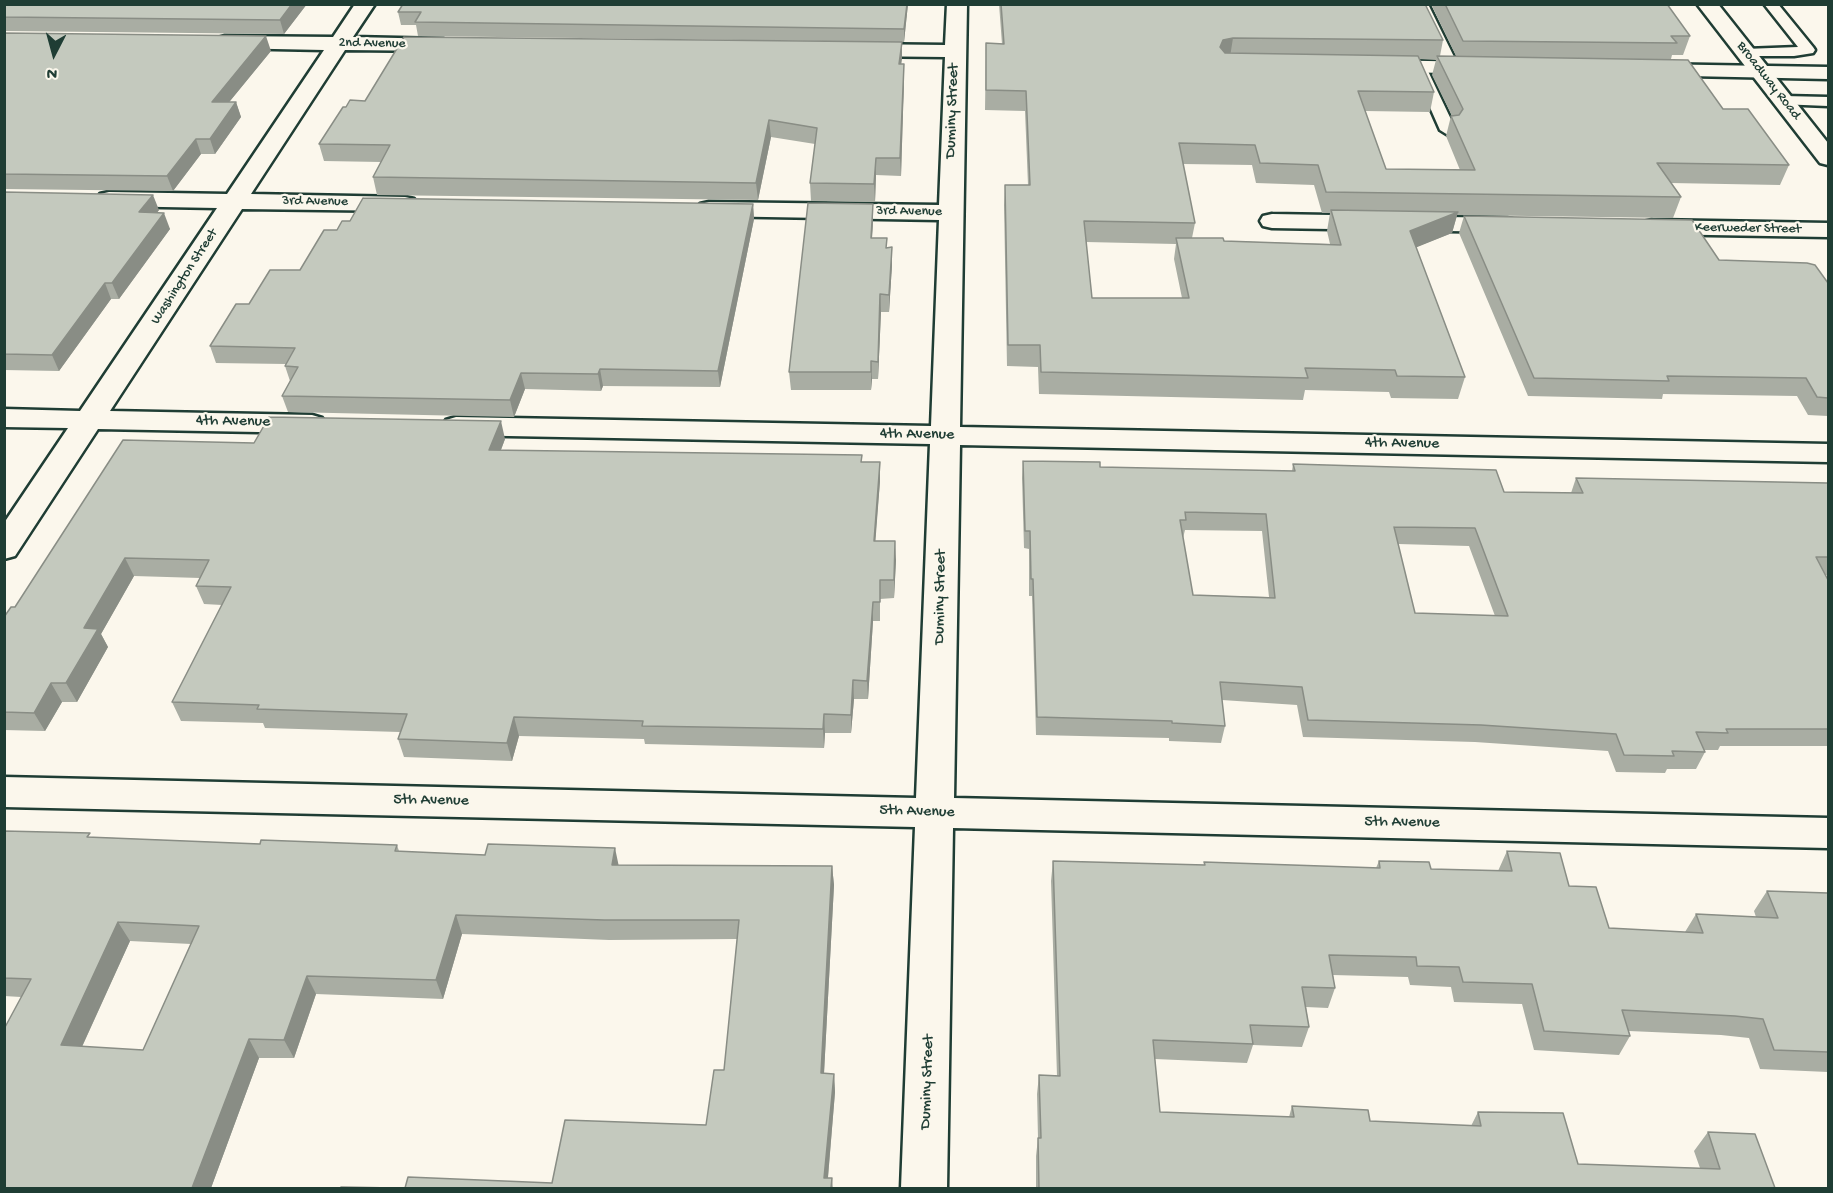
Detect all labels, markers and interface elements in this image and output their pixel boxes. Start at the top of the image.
north arrow [24,24,84,84]
street label: 2nd Avenue [338,35,406,53]
street label: Broadway Road [1732,38,1804,124]
text: N [46,62,58,82]
street label: Duminy Street [942,63,964,159]
street label: 3rd Avenue [282,193,348,211]
street label: 3rd Avenue [876,203,942,221]
street label: Keerweder Street [1695,220,1801,238]
street label: Washington Street [148,226,222,328]
street label: 4th Avenue [196,412,270,432]
street label: 4th Avenue [880,425,954,445]
street label: 4th Avenue [1365,434,1439,454]
street label: Duminy Street [931,549,951,645]
street label: 5th Avenue [393,791,469,811]
street label: 5th Avenue [879,801,955,823]
street label: 5th Avenue [1364,813,1440,833]
street label: Duminy Street [917,1034,939,1130]

